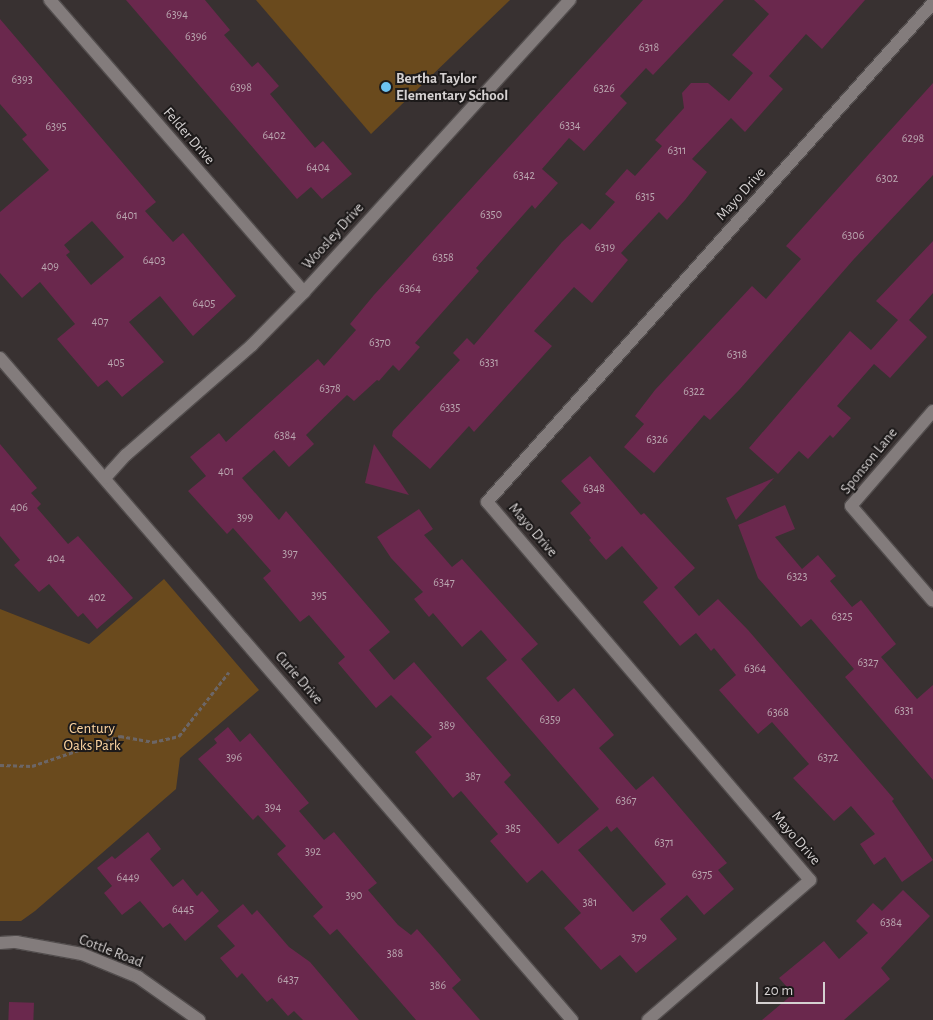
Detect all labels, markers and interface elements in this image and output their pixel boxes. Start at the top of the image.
house number: 6394 [166,8,188,22]
house number: 6396 [185,30,207,44]
house number: 6318 [639,41,659,55]
place label: Bertha Taylor Elementary School [396,69,508,104]
house number: 6393 [11,73,33,87]
house number: 6398 [230,81,252,95]
marker: Bertha Taylor Elementary School [380,81,392,93]
house number: 6326 [593,82,615,96]
street label: Felder Drive [159,104,219,168]
house number: 6334 [559,119,581,133]
house number: 6395 [45,120,67,134]
house number: 6402 [262,129,286,143]
house number: 6298 [902,132,924,146]
house number: 6311 [668,144,686,158]
house number: 6404 [306,161,330,175]
street label: Mayo Drive [712,164,770,224]
house number: 6342 [513,169,535,183]
house number: 6302 [876,172,898,186]
house number: 6315 [635,190,655,204]
street label: Woosley Drive [298,199,368,273]
house number: 6350 [480,208,502,222]
house number: 6401 [116,209,138,223]
house number: 6306 [842,229,864,243]
house number: 6319 [595,241,615,255]
house number: 6358 [432,251,454,265]
house number: 6403 [143,254,165,268]
house number: 409 [41,260,59,274]
house number: 6364 [399,282,421,296]
house number: 6405 [193,297,215,311]
house number: 407 [91,315,109,329]
house number: 6370 [369,336,391,350]
house number: 6318 [727,348,747,362]
house number: 405 [107,356,125,370]
house number: 6331 [479,356,499,370]
house number: 6378 [319,382,341,396]
house number: 6322 [683,385,705,399]
house number: 6335 [440,401,460,415]
street label: Sponson Lane [837,424,901,498]
house number: 6384 [274,429,296,443]
house number: 6326 [646,433,668,447]
house number: 401 [218,465,234,479]
house number: 6348 [583,482,605,496]
street label: Mayo Drive [505,499,561,561]
house number: 406 [10,501,28,515]
house number: 399 [237,511,253,525]
house number: 397 [282,547,298,561]
house number: 404 [47,552,65,566]
house number: 6323 [787,570,807,584]
house number: 6347 [433,576,455,590]
house number: 395 [311,589,327,603]
house number: 402 [88,591,106,605]
house number: 6325 [831,610,853,624]
street label: Curie Drive [271,648,327,708]
house number: 6327 [857,656,879,670]
house number: 6364 [744,662,766,676]
house number: 6331 [894,704,914,718]
house number: 6368 [767,706,789,720]
house number: 6359 [539,713,561,727]
park label: Century Oaks Park [63,719,121,754]
house number: 389 [439,719,455,733]
house number: 396 [226,751,242,765]
house number: 6372 [817,751,839,765]
house number: 387 [465,770,481,784]
house number: 6367 [615,794,637,808]
house number: 394 [265,801,281,815]
street label: Mayo Drive [768,807,824,869]
house number: 385 [505,822,521,836]
house number: 6371 [654,836,674,850]
house number: 392 [305,845,321,859]
house number: 6375 [692,868,712,882]
house number: 6449 [117,871,139,885]
house number: 390 [346,889,362,903]
house number: 381 [583,896,597,910]
house number: 6445 [172,903,194,917]
house number: 6384 [880,916,902,930]
street label: Cottle Road [76,931,146,971]
house number: 379 [631,931,647,945]
house number: 388 [387,947,403,961]
scale bar [758,972,827,1004]
house number: 6437 [277,973,299,987]
house number: 386 [430,979,446,993]
text: 20 m [764,983,793,998]

